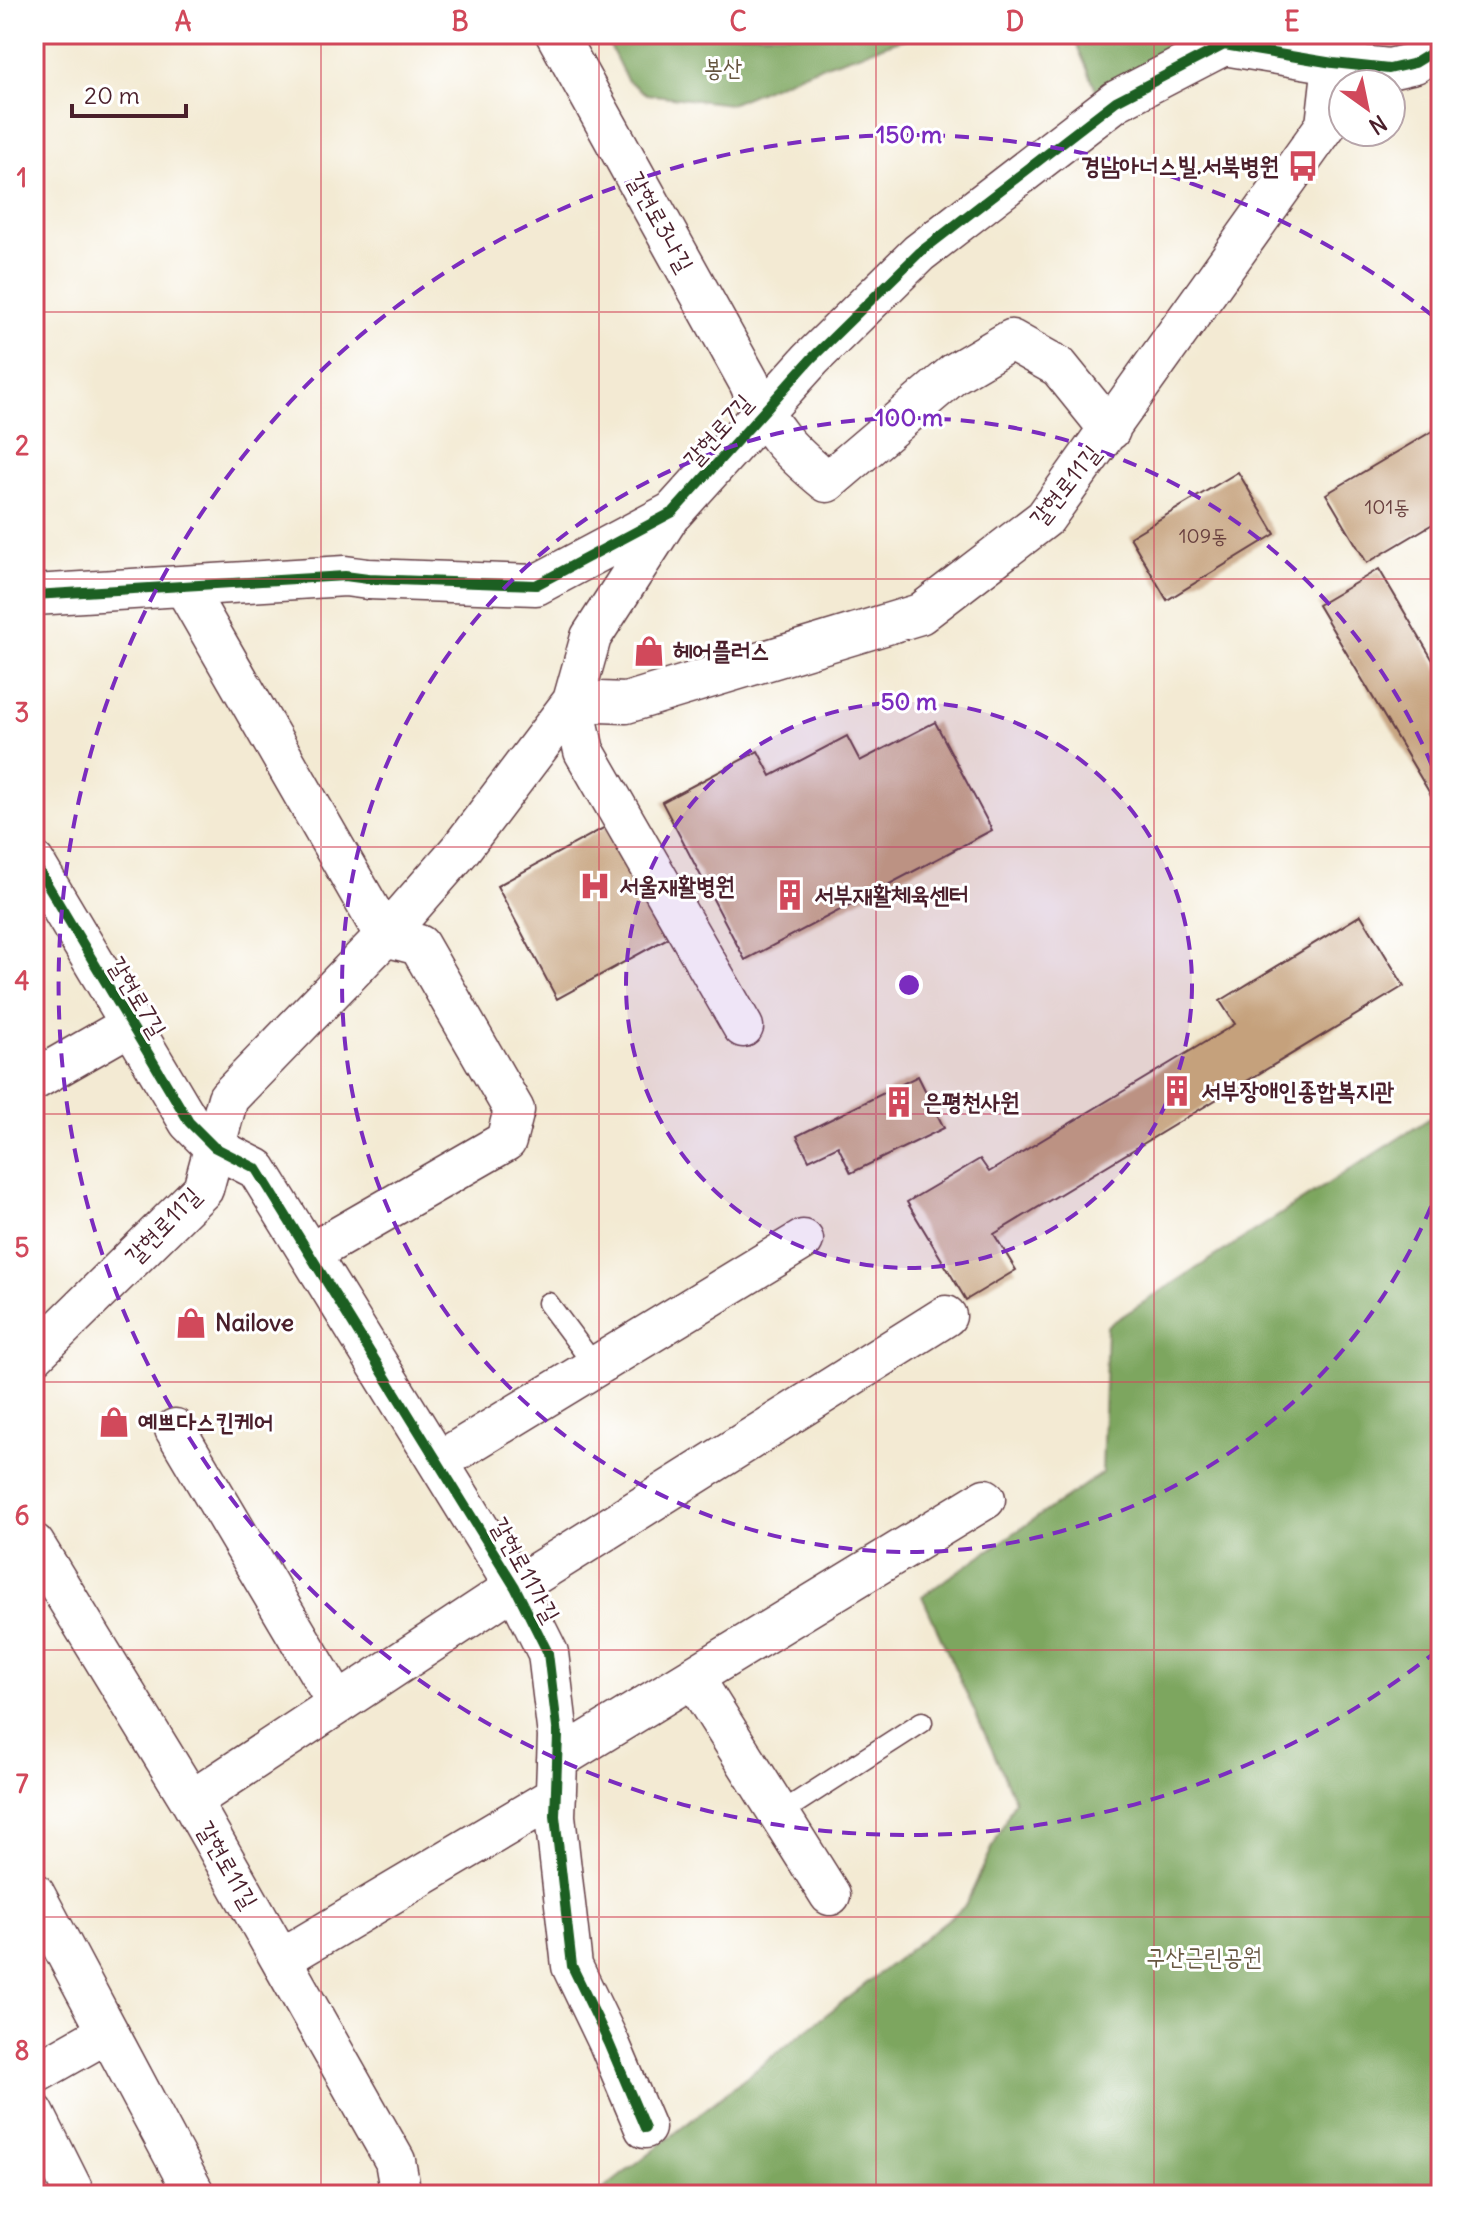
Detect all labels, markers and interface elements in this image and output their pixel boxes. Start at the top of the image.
text: A [175,5,192,38]
text: B [451,5,469,38]
text: C [729,5,747,38]
text: D [1006,5,1024,38]
text: E [1284,5,1300,38]
park label: 봉산 [704,52,742,82]
scale bar [72,68,186,118]
north arrow [1327,68,1407,148]
text: 20 m [84,80,140,110]
text: N [1364,109,1392,141]
text: 150 m [876,119,942,149]
bus stop icon: 경남아너스빌.서북병원 [1286,149,1320,183]
place label: 경남아너스빌.서북병원 [1081,150,1279,180]
text: 1 [17,161,27,194]
street label: 갈현로3나길 [621,166,701,277]
street label: 갈현로7길 [676,387,758,473]
text: 100 m [875,402,943,432]
text: 2 [15,429,29,462]
street label: 갈현로11길 [1022,439,1106,532]
house number: 101동 [1364,494,1410,519]
house number: 109동 [1179,523,1227,548]
shop icon: 헤어플러스 [632,634,666,668]
place label: 헤어플러스 [673,635,770,665]
text: 50 m [881,686,937,716]
text: 3 [15,696,29,729]
hospital icon: 서울재활병원 [578,869,612,903]
place label: 서울재활병원 [619,870,735,900]
building icon: 서부재활체육센터 [773,878,807,912]
place label: 서부재활체육센터 [814,879,969,909]
street label: 갈현로7길 [102,951,174,1042]
text: 4 [14,964,30,997]
centre of rings [895,971,923,999]
building icon: 서부장애인종합복지관 [1160,1074,1194,1108]
place label: 서부장애인종합복지관 [1201,1075,1395,1105]
building icon: 은평천사원 [882,1085,916,1119]
place label: 은평천사원 [923,1086,1020,1116]
street label: 갈현로11길 [118,1180,207,1270]
text: 5 [15,1231,30,1264]
shop icon: Nailove [174,1306,208,1340]
place label: Nailove [215,1307,294,1337]
shop icon: 예쁘다스킨케어 [97,1405,131,1439]
place label: 예쁘다스킨케어 [138,1406,273,1436]
text: 6 [14,1499,30,1532]
street label: 갈현로11가길 [485,1512,567,1627]
text: 7 [16,1767,29,1800]
street label: 갈현로11길 [191,1815,265,1914]
park label: 구산근린공원 [1146,1941,1262,1971]
text: 8 [15,2034,29,2067]

